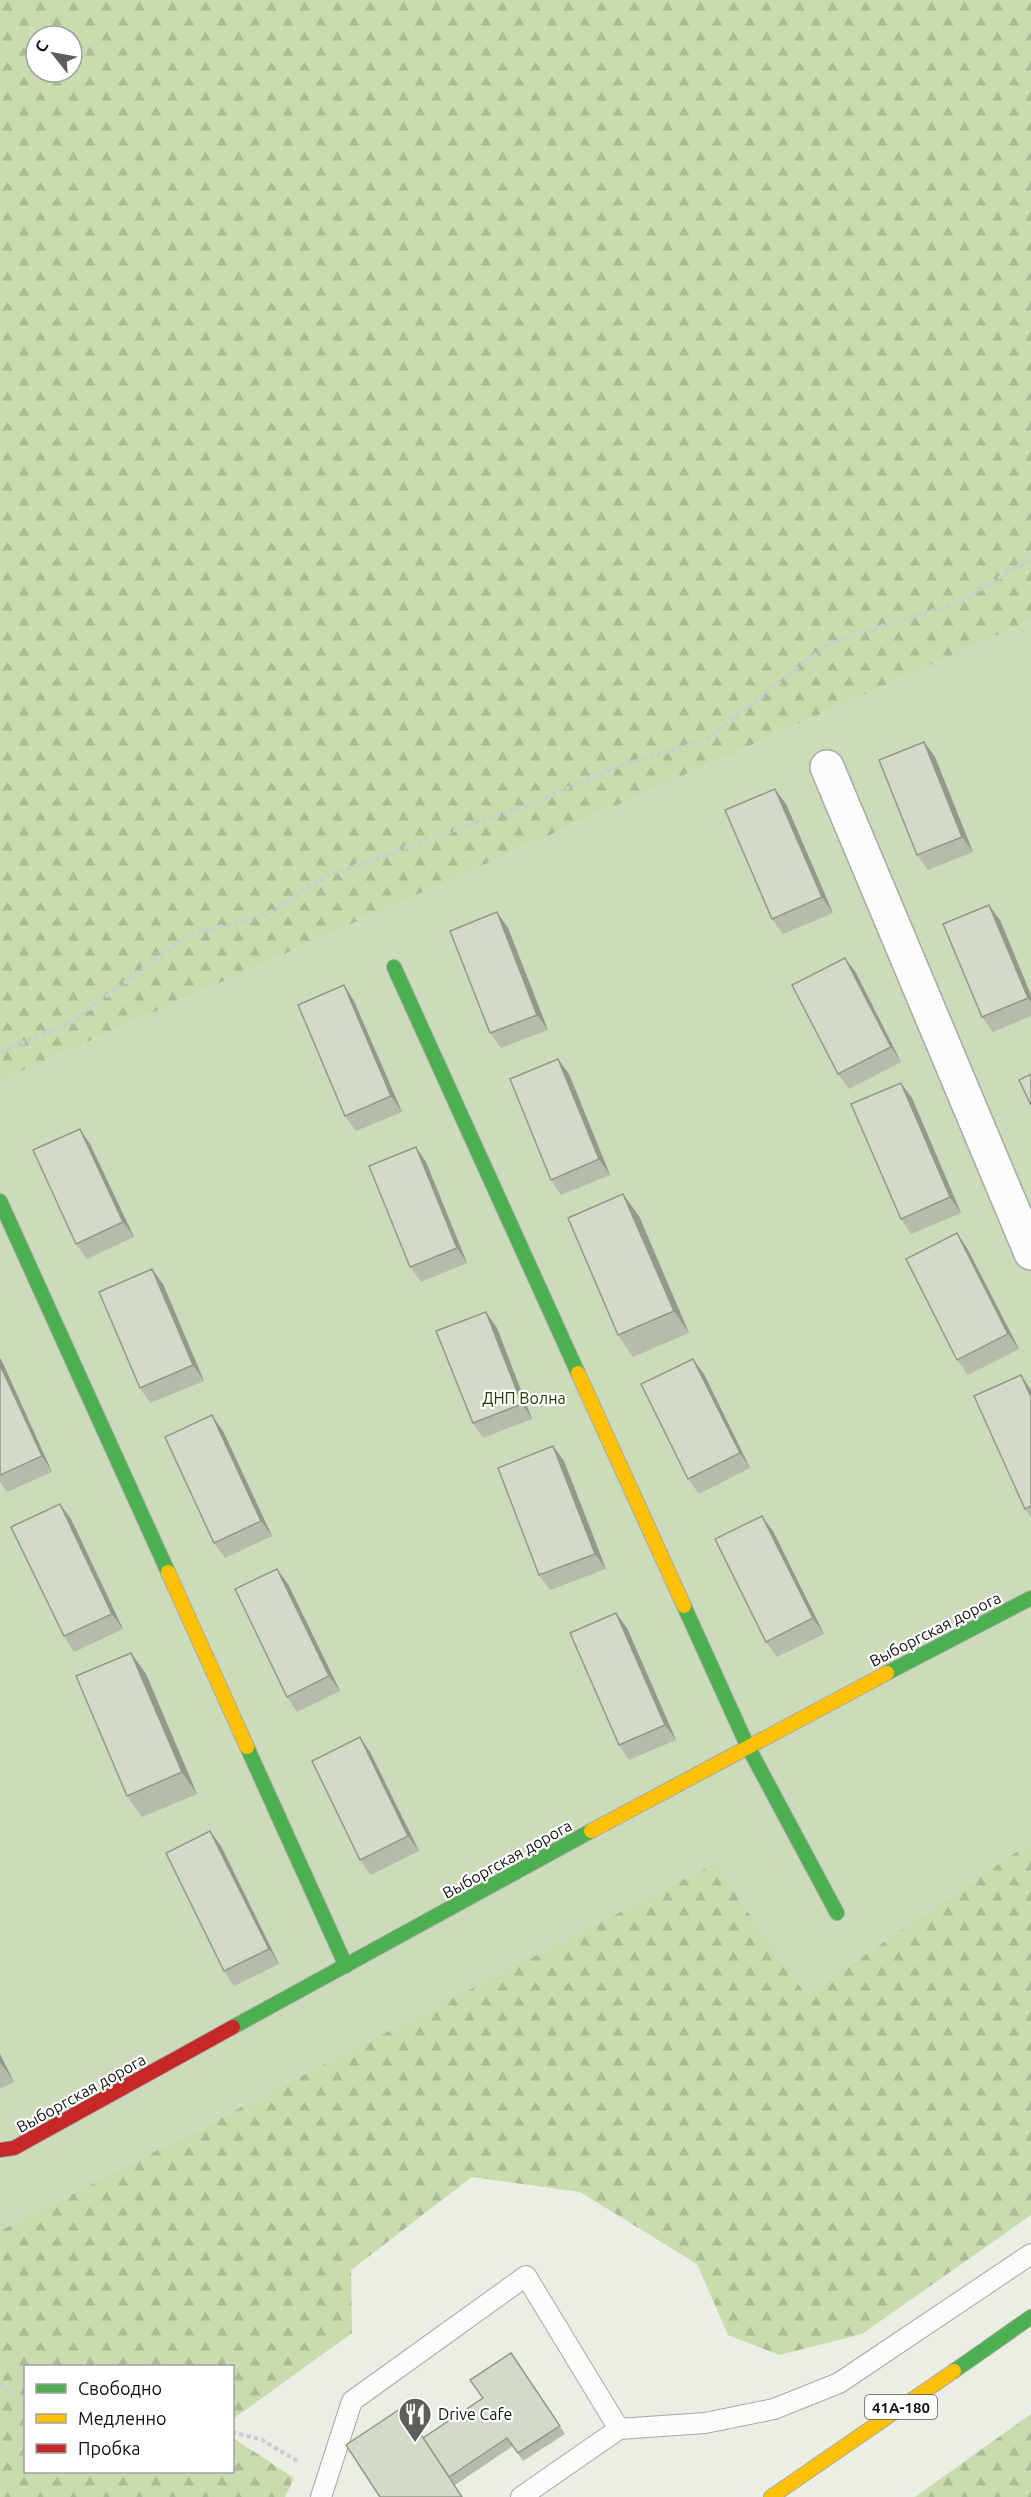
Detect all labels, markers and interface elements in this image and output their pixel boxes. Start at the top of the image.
north arrow [24,24,84,84]
text: С [31,37,51,55]
park label: ДНП Волна [482,1389,566,1407]
street label: Выборгская дорога [866,1588,1004,1670]
street label: Выборгская дорога [439,1816,575,1902]
street label: Выборгская дорога [13,2050,149,2136]
legend [24,2365,234,2473]
text: Свободно [78,2378,162,2398]
road number: 41А-180 [865,2395,937,2419]
restaurant icon: Drive Cafe [397,2396,433,2443]
place label: Drive Cafe [438,2405,512,2423]
text: Медленно [78,2408,167,2428]
text: Пробка [78,2438,141,2458]

